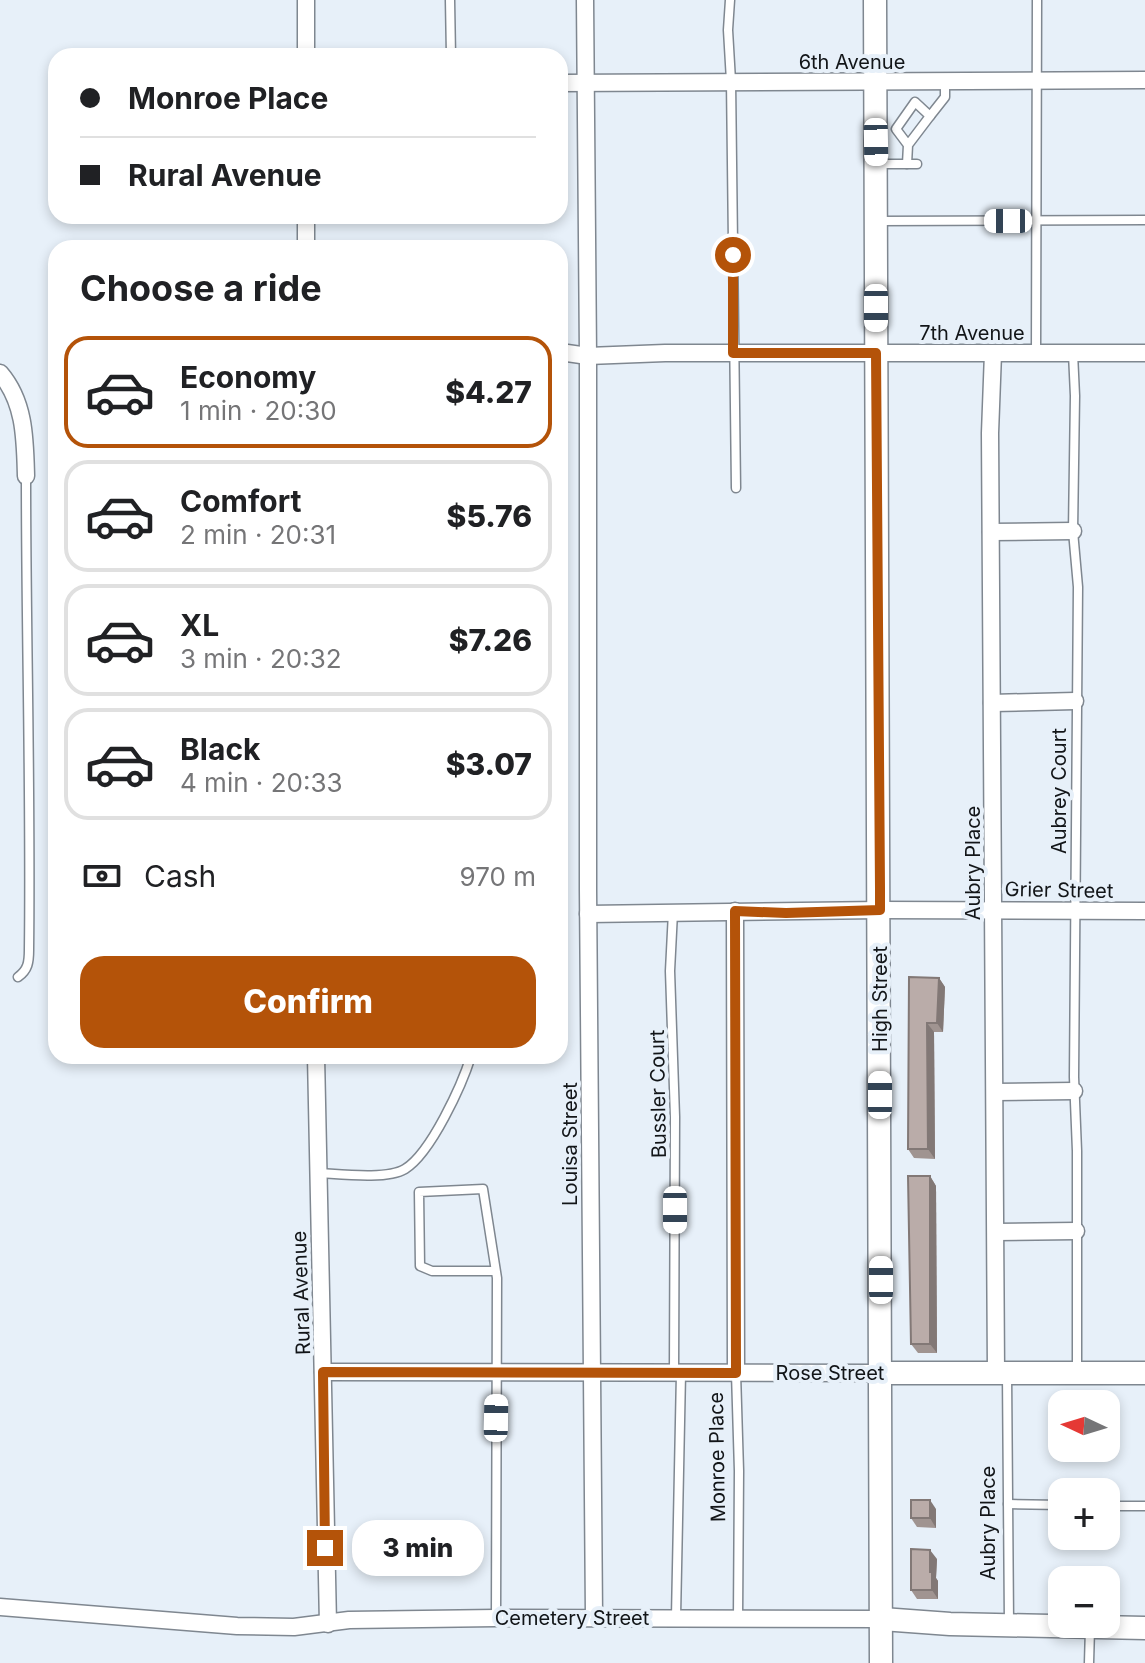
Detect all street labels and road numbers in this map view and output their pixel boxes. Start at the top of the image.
street label: 6th Avenue [799,50,905,74]
street label: 7th Avenue [919,321,1025,345]
street label: Aubrey Court [1047,728,1071,854]
street label: Aubry Place [961,806,985,920]
street label: Grier Street [1004,877,1114,903]
street label: High Street [868,946,892,1052]
street label: Bussler Court [645,1029,671,1158]
street label: Louisa Street [558,1082,582,1206]
street label: Rural Avenue [287,1231,315,1355]
street label: Rose Street [776,1361,885,1385]
street label: Monroe Place [704,1392,730,1522]
street label: Aubry Place [976,1466,1000,1580]
street label: Cemetery Street [495,1606,650,1630]

